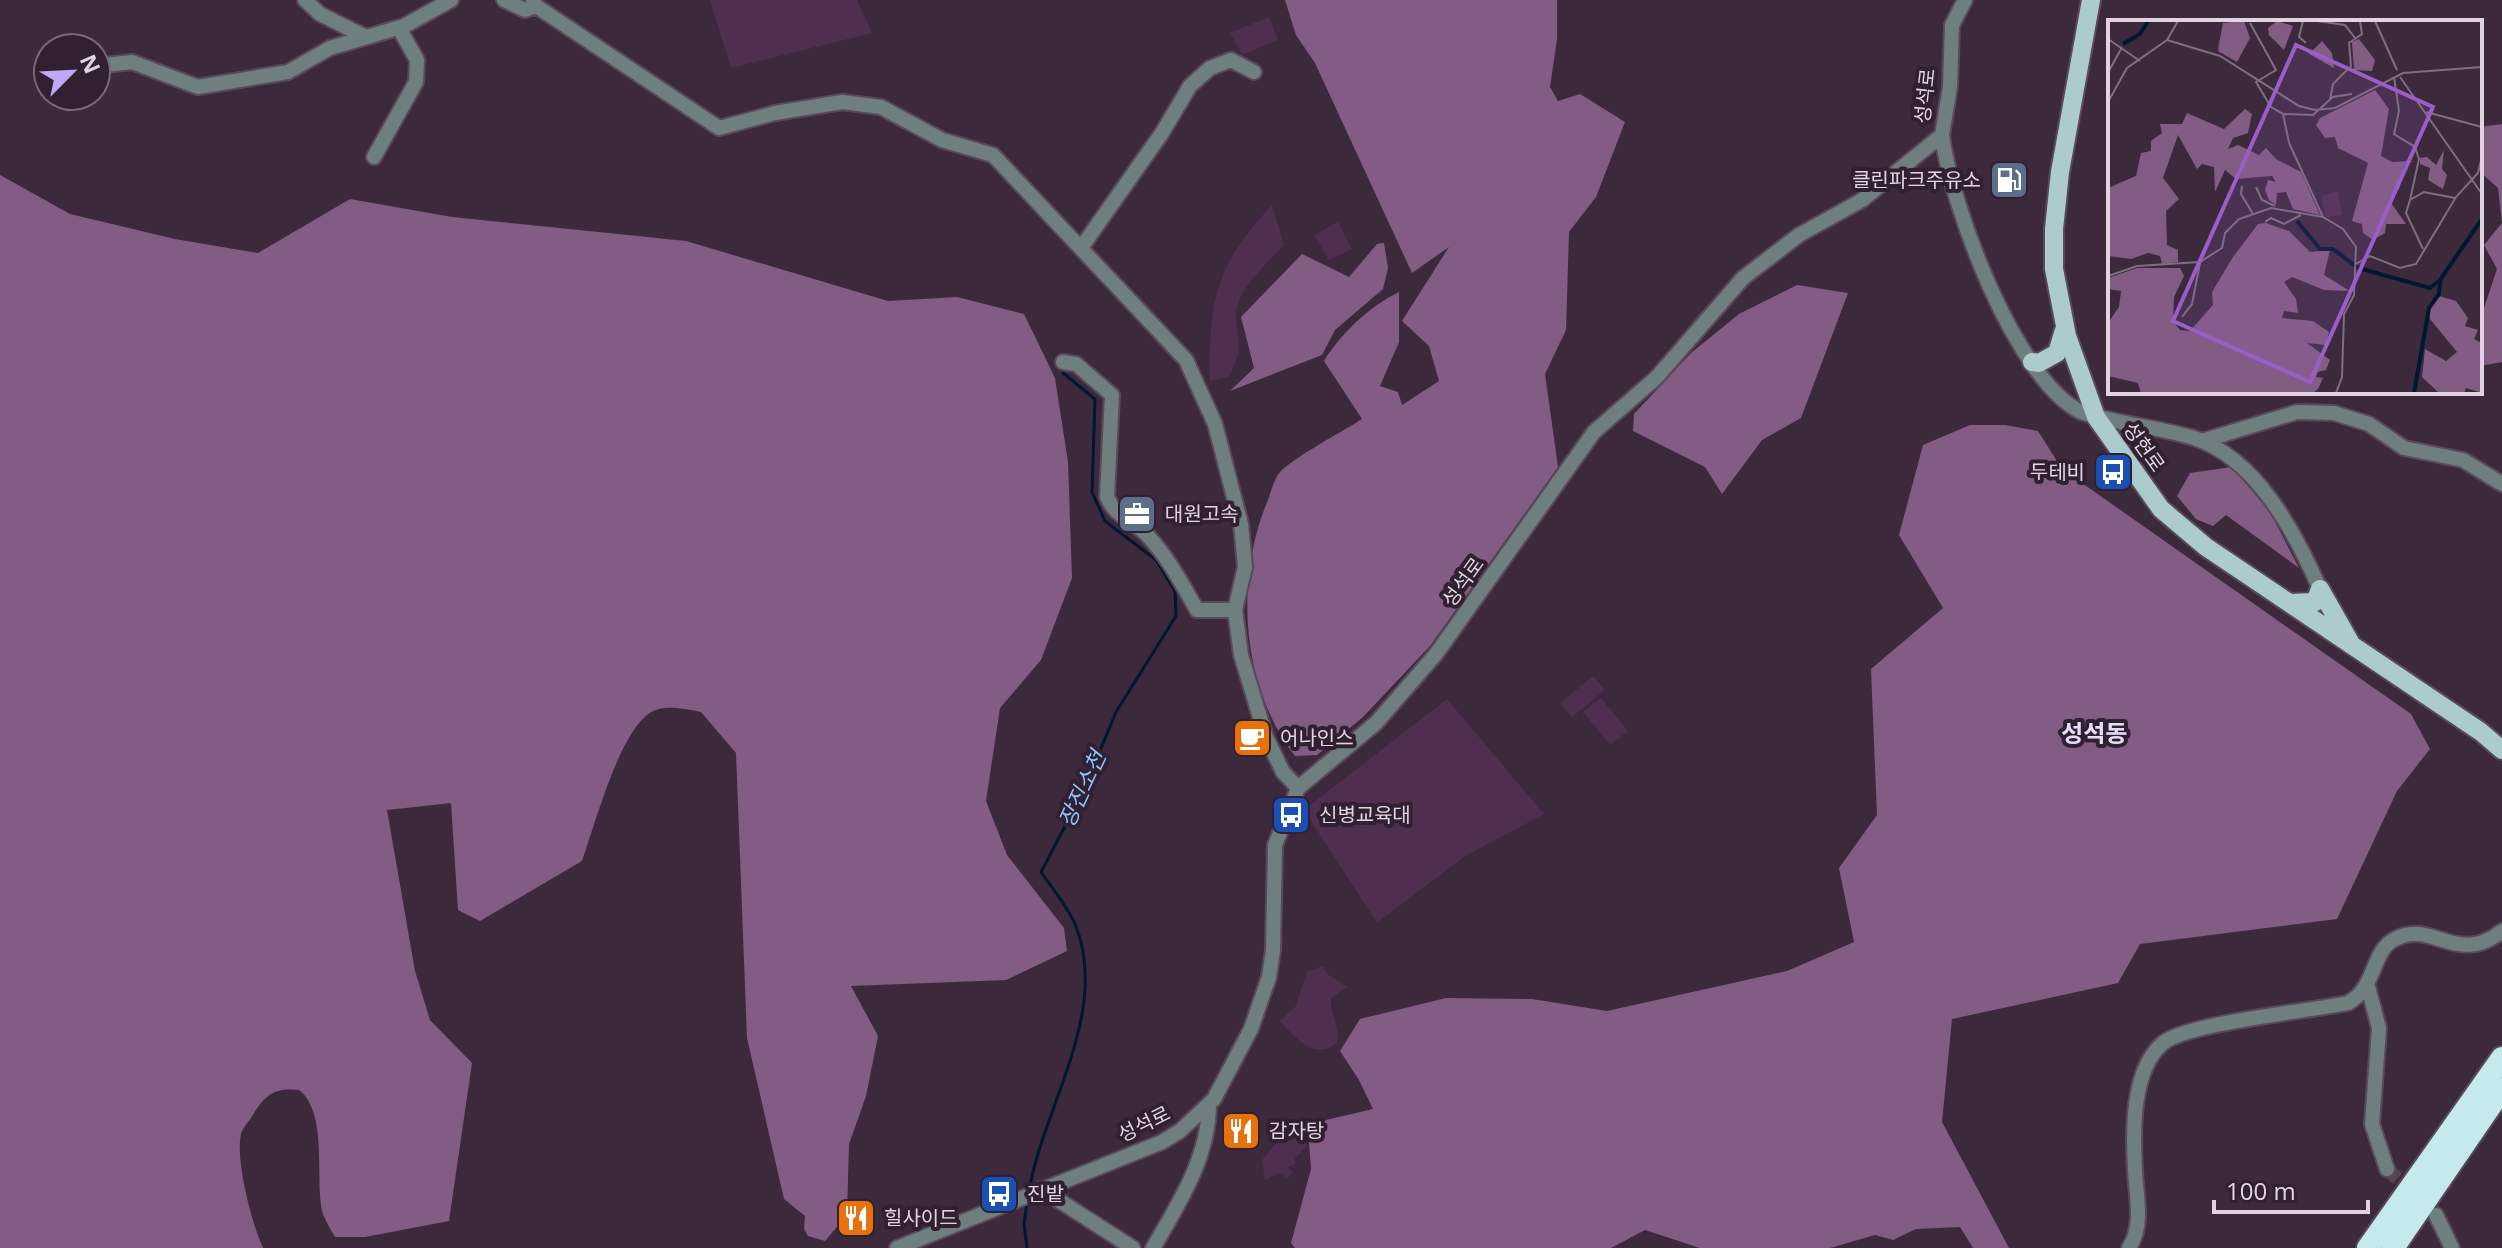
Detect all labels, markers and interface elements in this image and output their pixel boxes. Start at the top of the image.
inset map [2108,20,2482,394]
north arrow [32,32,112,112]
text: N [74,49,109,78]
street label: 성석로 [1908,67,1941,125]
fuel station icon: 클린파크주유소 [1988,159,2030,201]
place label: 클린파크주유소 [1852,166,1981,193]
street label: 성현로 [2118,416,2171,477]
bus stop icon: 두테비 [2092,451,2134,493]
place label: 두테비 [2030,458,2085,485]
office icon: 대원고속 [1116,493,1158,535]
place label: 대원고속 [1165,500,1239,527]
street label: 성석로 [1435,551,1490,612]
district label: 성석동 [2061,716,2127,749]
cafe icon: 어나인스 [1231,717,1273,759]
place label: 어나인스 [1280,724,1354,751]
water label: 장진소천 [1050,743,1113,832]
bus stop icon: 신병교육대 [1270,794,1312,836]
place label: 신병교육대 [1319,801,1411,828]
street label: 성석로 [1113,1099,1175,1148]
restaurant icon: 감자탕 [1220,1110,1262,1152]
place label: 감자탕 [1269,1117,1324,1144]
scale bar [2214,1164,2368,1214]
bus stop icon: 진밭 [978,1173,1020,1215]
text: 100 m [2226,1174,2296,1207]
place label: 진밭 [1027,1180,1064,1207]
restaurant icon: 힐사이드 [835,1197,877,1239]
place label: 힐사이드 [884,1204,958,1231]

